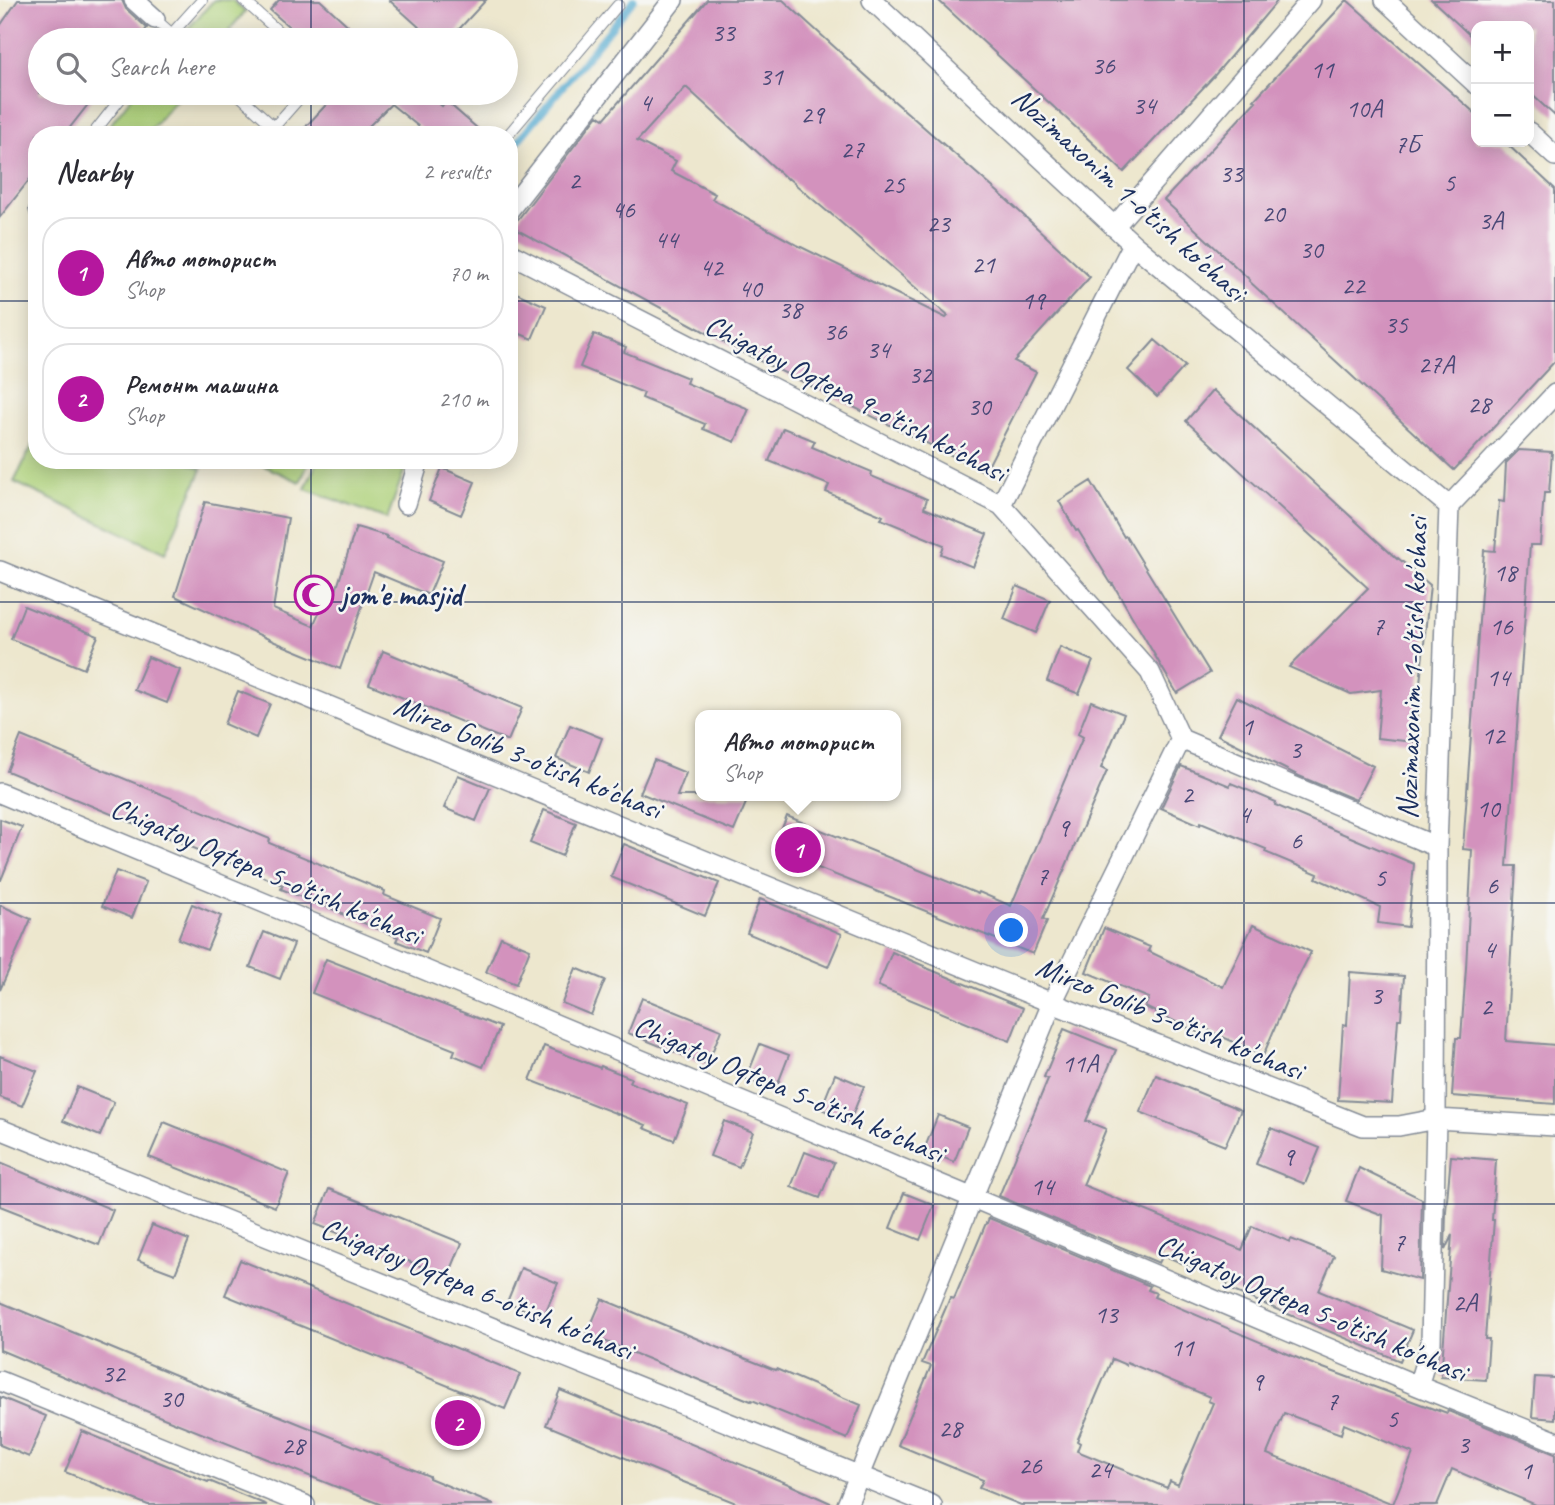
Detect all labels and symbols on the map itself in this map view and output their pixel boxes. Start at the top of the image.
house number: 33 [711,16,737,49]
house number: 36 [1091,49,1116,82]
house number: 11 [1310,53,1335,86]
house number: 31 [759,60,784,93]
street label: Nozimaxonim 1-o'tish ko'chasi [1004,79,1257,312]
house number: 4 [639,86,653,119]
house number: 34 [1132,89,1158,122]
house number: 10A [1346,92,1384,125]
house number: 29 [800,98,826,131]
house number: 7Б [1395,128,1423,161]
house number: 27 [840,133,865,166]
house number: 33 [1219,157,1245,190]
house number: 2 [568,164,582,197]
house number: 5 [1443,166,1456,199]
house number: 25 [881,168,906,201]
house number: 46 [611,193,636,226]
house number: 20 [1261,197,1287,230]
house number: 3A [1479,204,1505,237]
house number: 23 [926,207,952,240]
house number: 44 [654,223,680,256]
house number: 30 [1299,233,1325,266]
house number: 21 [971,248,996,281]
house number: 42 [699,251,725,284]
house number: 22 [1341,269,1367,302]
house number: 40 [738,272,764,305]
house number: 19 [1021,284,1047,317]
house number: 38 [778,293,804,326]
street label: Chigatoy Oqtepa 9-o'tish ko'chasi [699,305,1016,492]
house number: 35 [1384,308,1409,341]
house number: 36 [823,315,848,348]
house number: 34 [866,333,892,366]
house number: 27A [1418,348,1456,381]
house number: 32 [908,358,934,391]
house number: 28 [1467,388,1493,421]
house number: 30 [967,390,993,423]
street label: Nozimaxonim 1-o'tish ko'chasi [1388,513,1436,820]
house number: 18 [1493,556,1519,589]
mosque icon: jom'e masjid [293,574,335,616]
place label: jom'e masjid [338,576,467,614]
house number: 7 [1372,610,1385,643]
house number: 16 [1489,610,1514,643]
house number: 14 [1486,661,1512,694]
street label: Mirzo Golib 3-o'tish ko'chasi [389,686,670,829]
house number: 1 [1241,710,1254,743]
house number: 12 [1481,719,1507,752]
house number: 3 [1289,733,1303,766]
house number: 2 [1181,778,1195,811]
street label: Chigatoy Oqtepa 5-o'tish ko'chasi [105,788,430,955]
house number: 10 [1476,792,1502,825]
house number: 4 [1238,798,1252,831]
house number: 9 [1057,811,1071,844]
pin: 1 [775,824,821,876]
house number: 6 [1290,824,1303,857]
house number: 7 [1036,860,1049,893]
house number: 5 [1374,861,1387,894]
house number: 6 [1486,869,1499,902]
your location [994,913,1028,947]
house number: 4 [1483,933,1497,966]
street label: Mirzo Golib 3-o'tish ko'chasi [1031,947,1312,1090]
house number: 3 [1370,979,1384,1012]
house number: 2 [1480,990,1494,1023]
street label: Chigatoy Oqtepa 5-o'tish ko'chasi [628,1006,953,1173]
house number: 11A [1062,1047,1100,1080]
house number: 9 [1282,1140,1296,1173]
house number: 14 [1030,1170,1056,1203]
street label: Chigatoy Oqtepa 6-o'tish ko'chasi [315,1209,642,1370]
street label: Chigatoy Oqtepa 5-o'tish ko'chasi [1151,1225,1476,1392]
house number: 7 [1393,1226,1406,1259]
house number: 2A [1453,1286,1479,1319]
house number: 13 [1094,1298,1120,1331]
house number: 11 [1170,1331,1195,1364]
house number: 32 [101,1357,127,1390]
house number: 9 [1251,1365,1265,1398]
house number: 30 [159,1382,185,1415]
house number: 7 [1326,1385,1339,1418]
pin: 2 [435,1397,481,1449]
house number: 5 [1386,1402,1399,1435]
house number: 28 [938,1412,964,1445]
house number: 3 [1457,1428,1471,1461]
house number: 28 [281,1429,307,1462]
house number: 26 [1018,1449,1043,1482]
house number: 24 [1088,1453,1114,1486]
house number: 1 [1520,1454,1533,1487]

